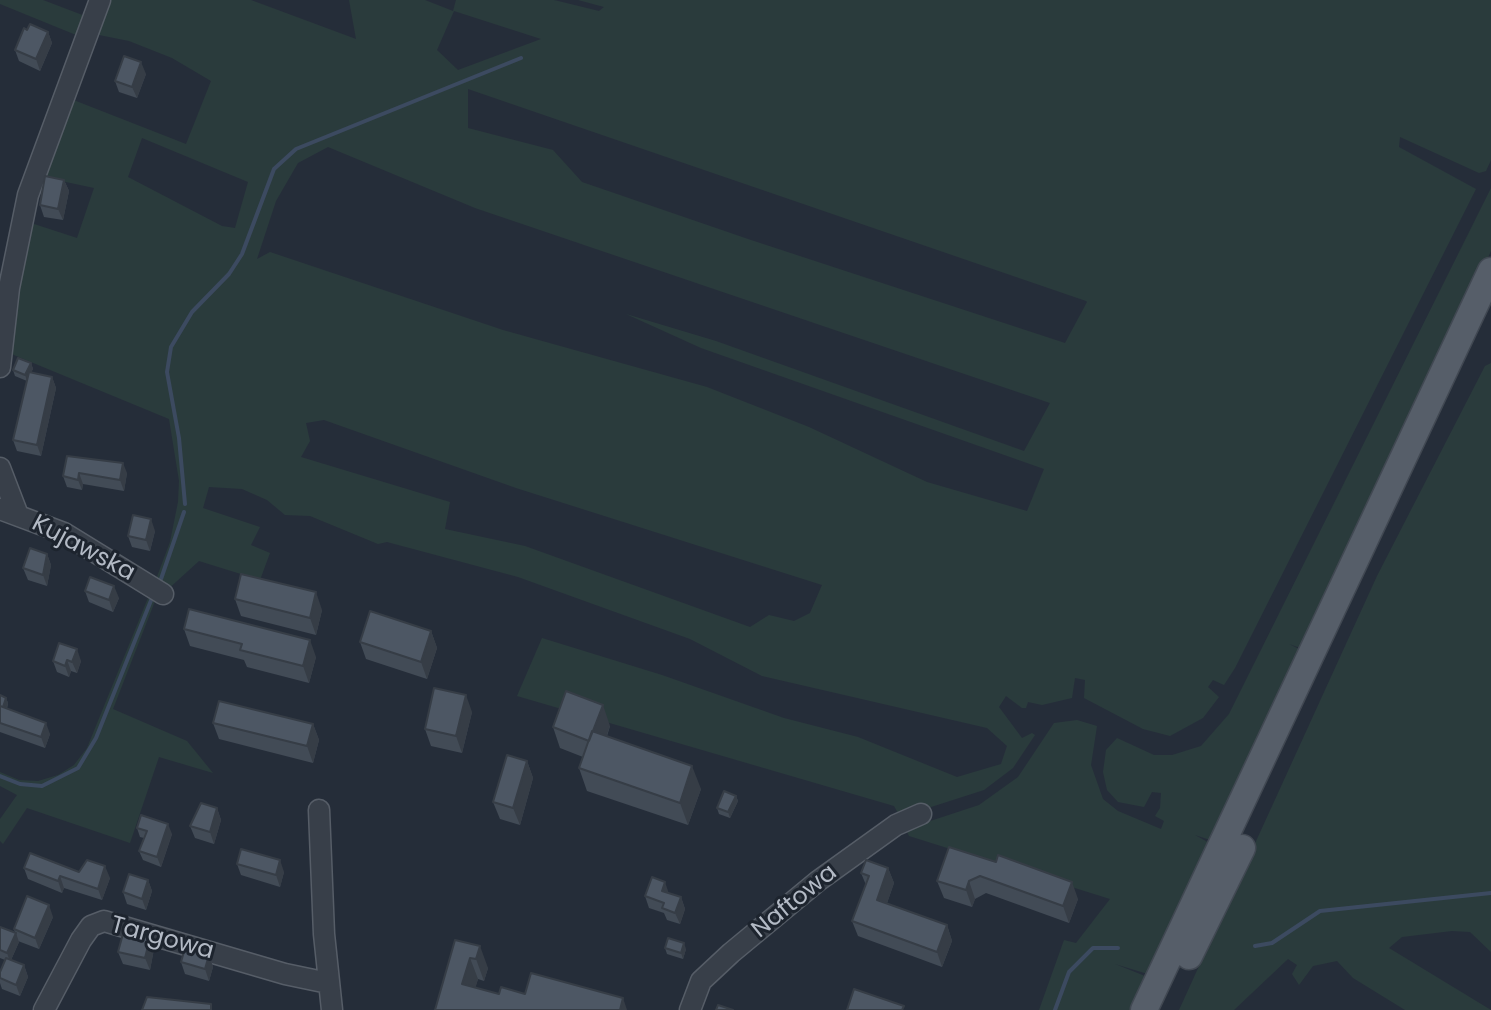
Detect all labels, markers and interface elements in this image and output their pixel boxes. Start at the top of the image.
street label: Kujawska [26,510,140,588]
street label: Naftowa [747,859,843,945]
street label: Targowa [107,911,217,967]

